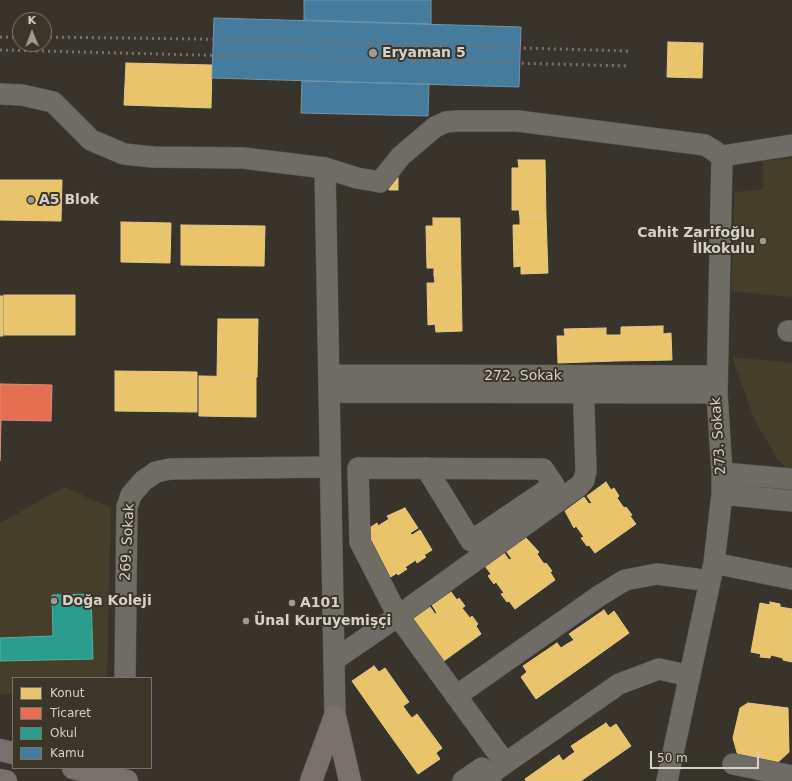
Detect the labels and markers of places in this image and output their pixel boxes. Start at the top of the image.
place label: Eryaman 5 [382,45,466,61]
marker: Eryaman 5 [367,47,379,59]
place label: A5 Blok [39,192,99,208]
marker: A5 Blok [26,195,36,205]
place label: Cahit Zarifoğlu İlkokulu [637,225,755,258]
marker: Cahit Zarifoğlu İlkokulu [758,236,768,246]
place label: Doğa Koleji [62,593,152,609]
place label: A101 [300,595,340,611]
marker: Doğa Koleji [49,596,59,606]
marker: A101 [287,598,297,608]
place label: Ünal Kuruyemişçi [254,613,391,629]
marker: Ünal Kuruyemişçi [241,616,251,626]

